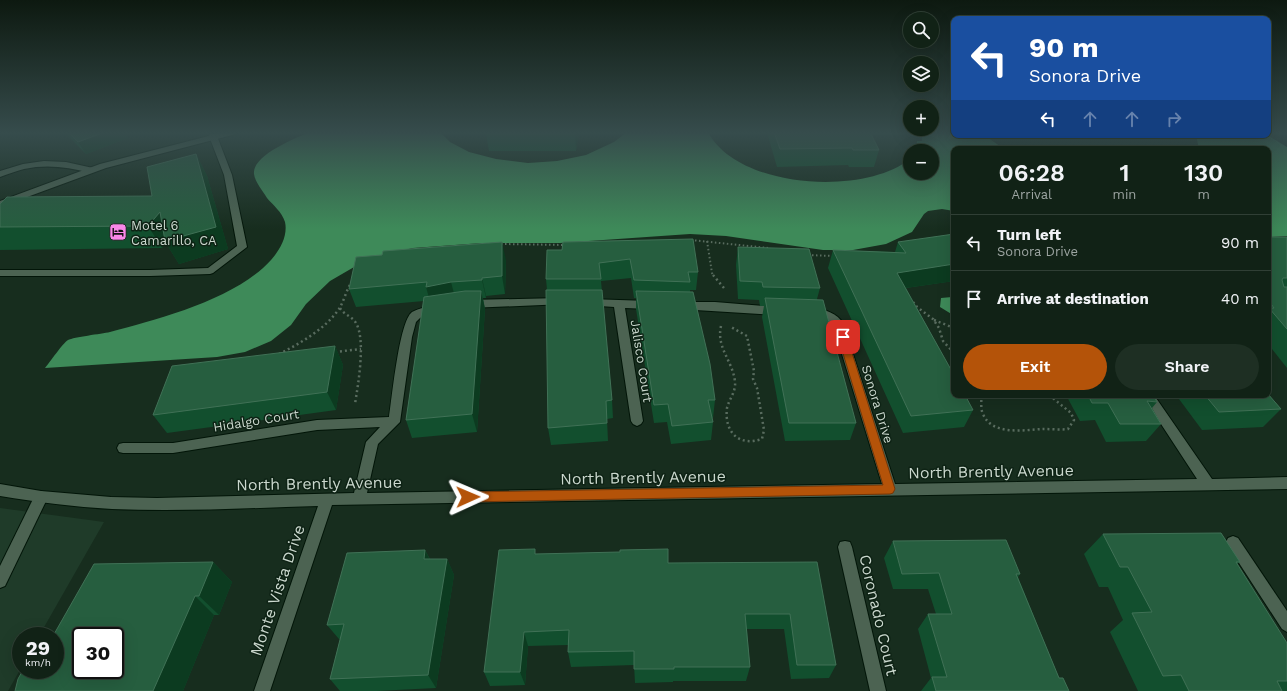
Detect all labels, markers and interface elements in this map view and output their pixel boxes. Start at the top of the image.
map controls [903,12,939,180]
button: search [903,12,939,48]
text: 90 m [1029,31,1099,64]
icon: left [963,32,1015,84]
button: layers [903,56,939,92]
text: Sonora Drive [1029,65,1141,86]
button: + [903,100,939,136]
icon: left [1037,108,1059,130]
icon: ahead [1079,108,1101,130]
icon: ahead [1121,108,1143,130]
icon: right [1163,108,1185,130]
button: − [903,144,939,180]
text: 06:28 [999,159,1065,187]
text: 1 [1119,159,1129,187]
text: 130 [1184,159,1223,187]
text: Arrival [1011,187,1052,202]
text: min [1113,187,1136,202]
text: m [1198,187,1210,202]
place label: Motel 6 Camarillo, CA [131,218,217,248]
hotel icon: Motel 6 Camarillo, CA [108,222,128,242]
text: Turn left [997,226,1061,244]
icon: left [963,232,985,254]
text: 90 m [1221,234,1259,252]
text: Sonora Drive [997,244,1078,259]
icon: arrive [963,288,985,310]
text: Arrive at destination [997,290,1149,308]
text: 40 m [1221,290,1259,308]
street label: Jalisco Court [628,319,656,404]
pin [826,320,860,354]
icon: arrive [832,326,854,348]
button: Exit [963,344,1107,390]
button: Share [1115,344,1259,390]
street label: Sonora Drive [859,363,897,445]
street label: Hidalgo Court [212,406,301,435]
street label: North Brently Avenue [908,461,1074,482]
street label: North Brently Avenue [560,467,726,488]
street label: North Brently Avenue [236,473,402,494]
position arrow [447,476,489,518]
street label: Monte Vista Drive [246,522,309,658]
street label: Coronado Court [855,553,902,678]
speed limit sign: 30 [72,627,124,679]
text: 29 [26,636,50,660]
text: km/h [25,657,51,668]

